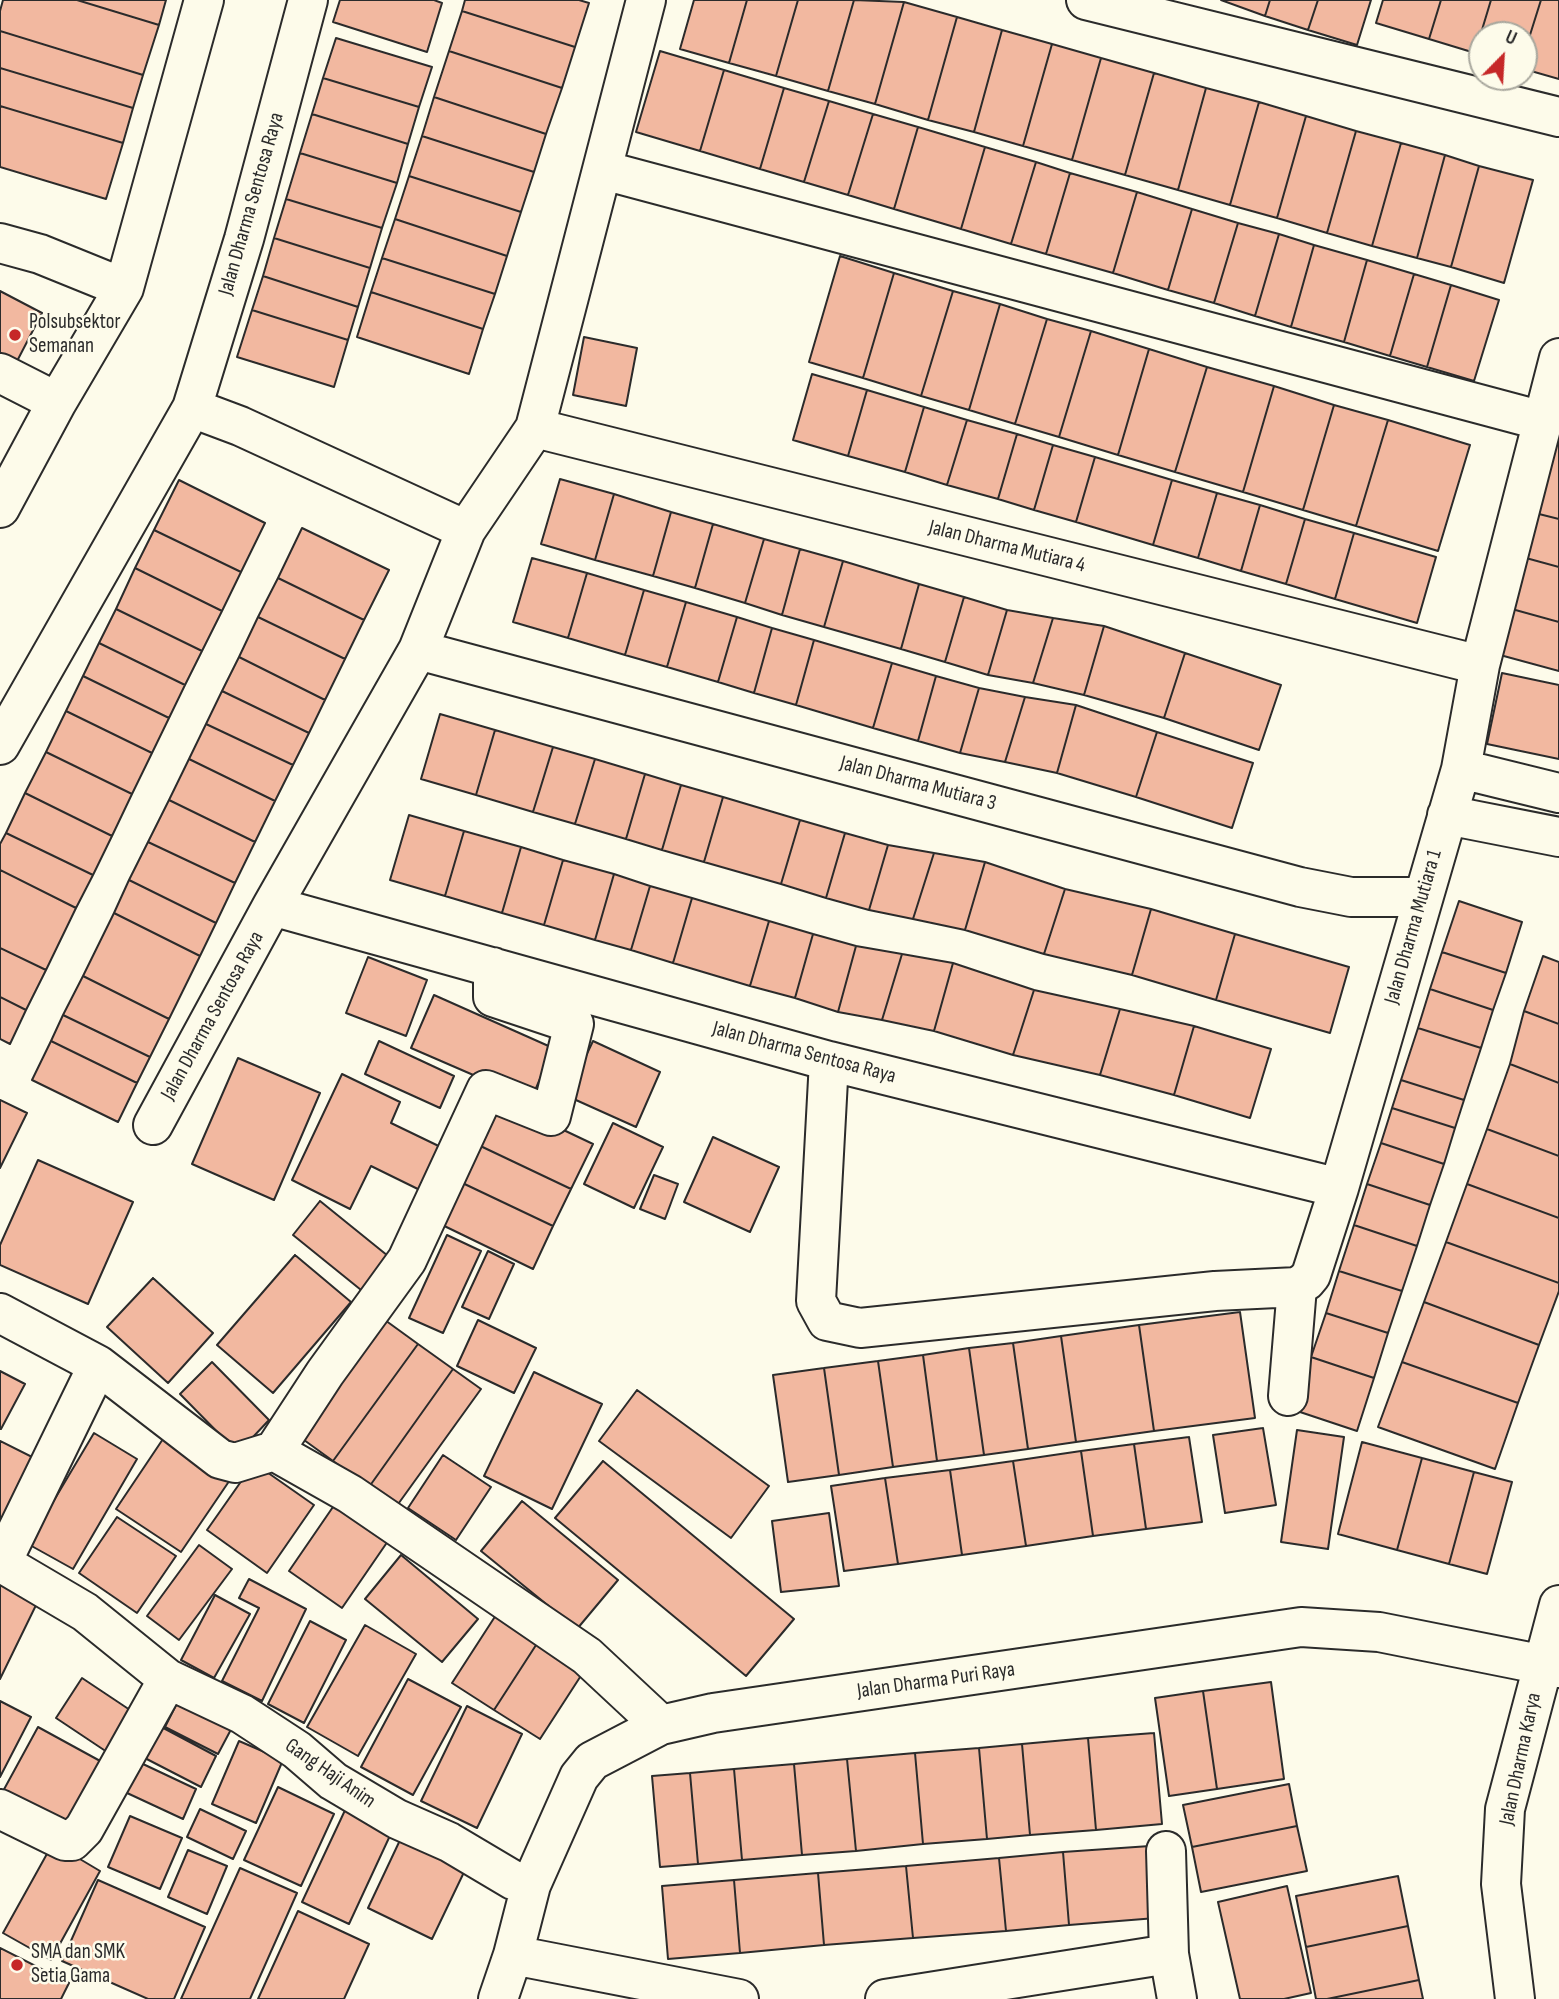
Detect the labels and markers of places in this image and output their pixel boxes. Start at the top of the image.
place label: Polsubsektor Semanan [29,310,121,360]
marker: Polsubsektor Semanan [7,327,23,343]
place label: SMA dan SMK Setia Gama [31,1940,125,1990]
marker: SMA dan SMK Setia Gama [9,1957,25,1973]

